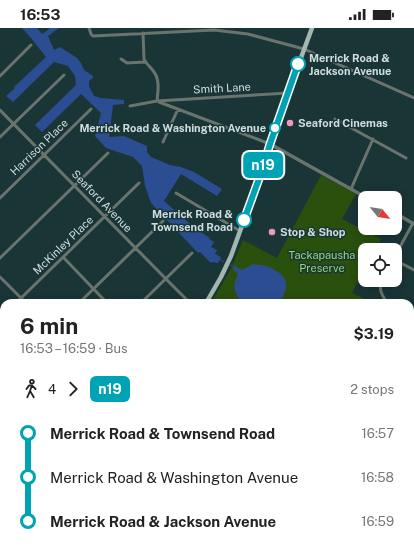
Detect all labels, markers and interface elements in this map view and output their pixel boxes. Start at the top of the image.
text: 16:53 [20,6,60,23]
place label: Merrick Road & Jackson Avenue [309,52,391,77]
marker: Merrick Road & Jackson Avenue [290,56,306,72]
street label: Smith Lane [193,80,251,96]
street label: Harrison Place [8,117,70,177]
place label: Seaford Cinemas [298,117,388,129]
marker: Seaford Cinemas [285,118,295,128]
place label: Merrick Road & Washington Avenue [79,122,266,134]
marker: Merrick Road & Washington Avenue [269,122,281,134]
line badge: n19 [240,152,286,178]
text: n19 [251,157,275,173]
street label: Seaford Avenue [69,168,135,234]
north arrow [358,191,402,235]
map controls [358,191,402,287]
place label: Merrick Road & Townsend Road [151,208,233,233]
marker: Merrick Road & Townsend Road [236,212,252,228]
street label: McKinley Place [31,213,95,277]
place label: Stop & Shop [280,226,346,238]
marker: Stop & Shop [267,227,277,237]
button: locate [358,243,402,287]
park label: Tackapausha Preserve [289,249,355,274]
text: 6 min [20,313,78,339]
text: $3.19 [353,325,394,342]
text: 16:53 – 16:59 · Bus [20,341,128,356]
icon: walk [20,378,42,400]
icon: forward [62,378,84,400]
text: n19 [98,381,122,397]
text: 4 [48,382,56,397]
text: 2 stops [350,382,394,397]
text: Merrick Road & Townsend Road [50,425,275,442]
text: 16:57 [362,426,394,441]
text: Merrick Road & Washington Avenue [50,469,298,486]
text: 16:58 [361,470,394,485]
text: Merrick Road & Jackson Avenue [50,513,276,530]
text: 16:59 [361,514,394,529]

